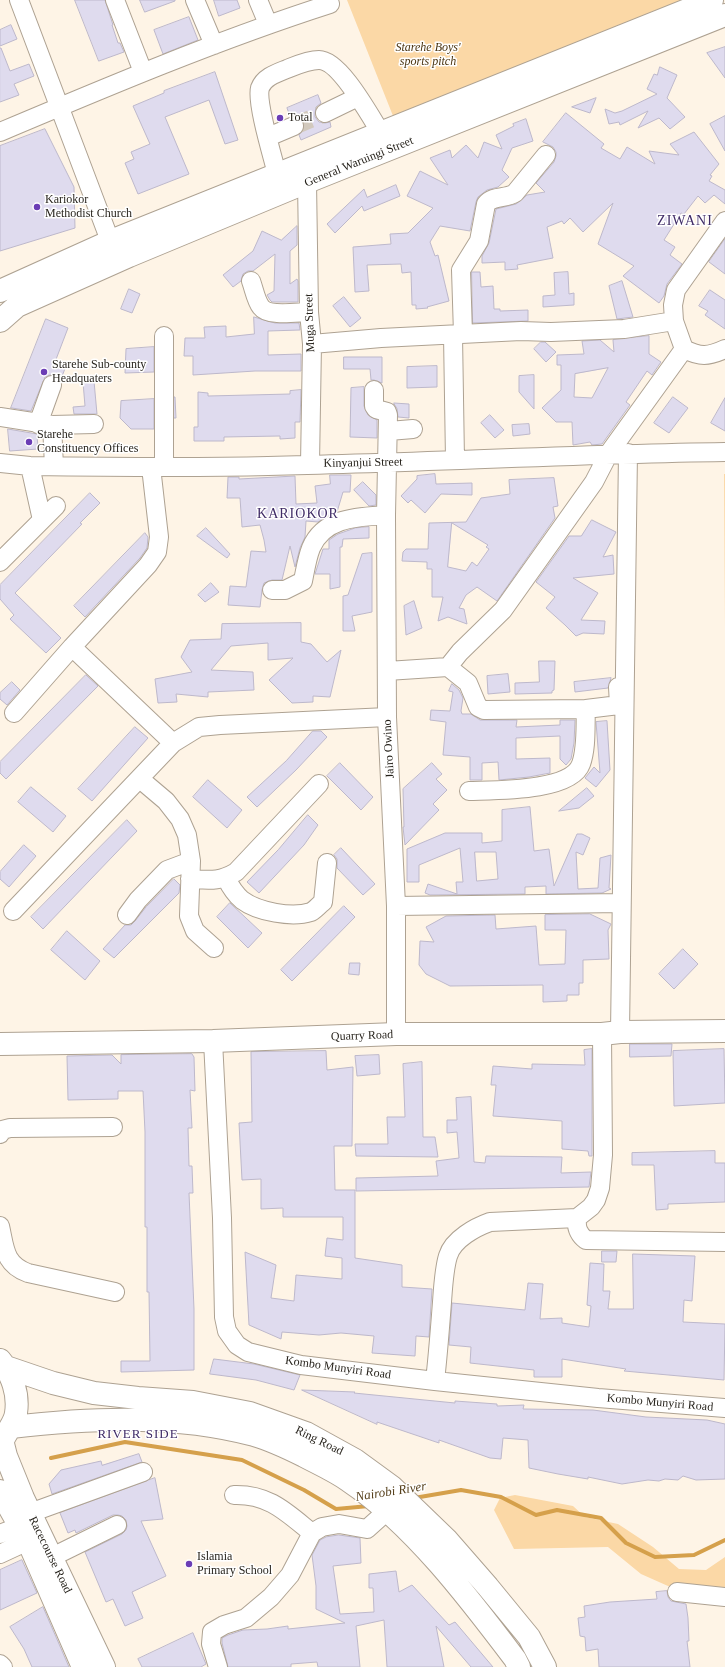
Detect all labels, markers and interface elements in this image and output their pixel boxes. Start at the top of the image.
park label: Starehe Boys' sports pitch [395,41,461,69]
place label: Total [288,111,312,125]
marker: Total [275,113,285,123]
street label: General Waruingi Street [302,134,416,190]
place label: Kariokor Methodist Church [45,193,132,221]
marker: Kariokor Methodist Church [32,202,42,212]
district label: ZIWANI [657,213,713,229]
street label: Muga Street [302,293,318,353]
place label: Starehe Sub-county Headquaters [52,358,146,386]
marker: Starehe Sub-county Headquaters [39,367,49,377]
place label: Starehe Constituency Offices [37,428,138,456]
marker: Starehe Constituency Offices [24,437,34,447]
street label: Kinyanjui Street [323,455,403,471]
district label: KARIOKOR [257,506,339,522]
street label: Jairo Owino [380,719,398,779]
street label: Quarry Road [331,1028,393,1044]
street label: Kombo Munyiri Road [284,1353,392,1383]
street label: Kombo Munyiri Road [606,1391,714,1415]
street label: Ring Road [293,1423,345,1459]
district label: RIVER SIDE [97,1427,179,1443]
water label: Nairobi River [355,1479,427,1505]
street label: Racecourse Road [25,1514,75,1596]
place label: Islamia Primary School [197,1550,272,1578]
marker: Islamia Primary School [184,1559,194,1569]

